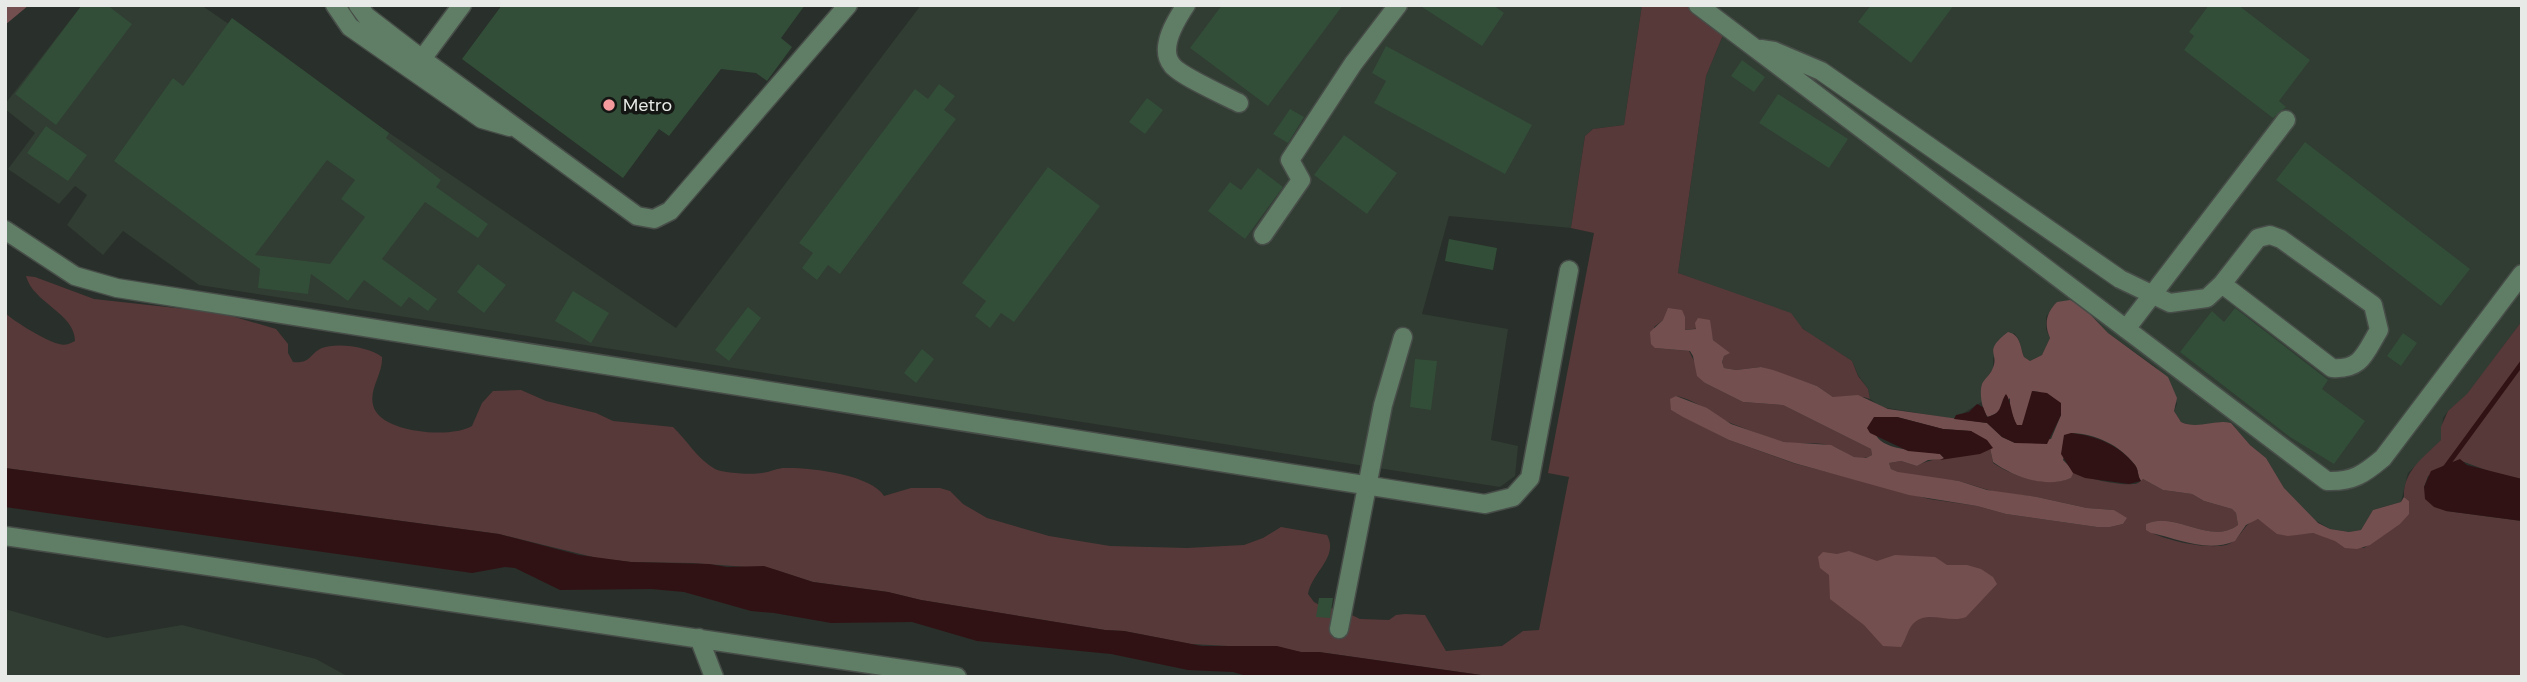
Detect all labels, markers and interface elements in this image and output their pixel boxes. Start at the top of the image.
place label: Metro [623,93,672,117]
marker: Metro [601,97,617,113]

